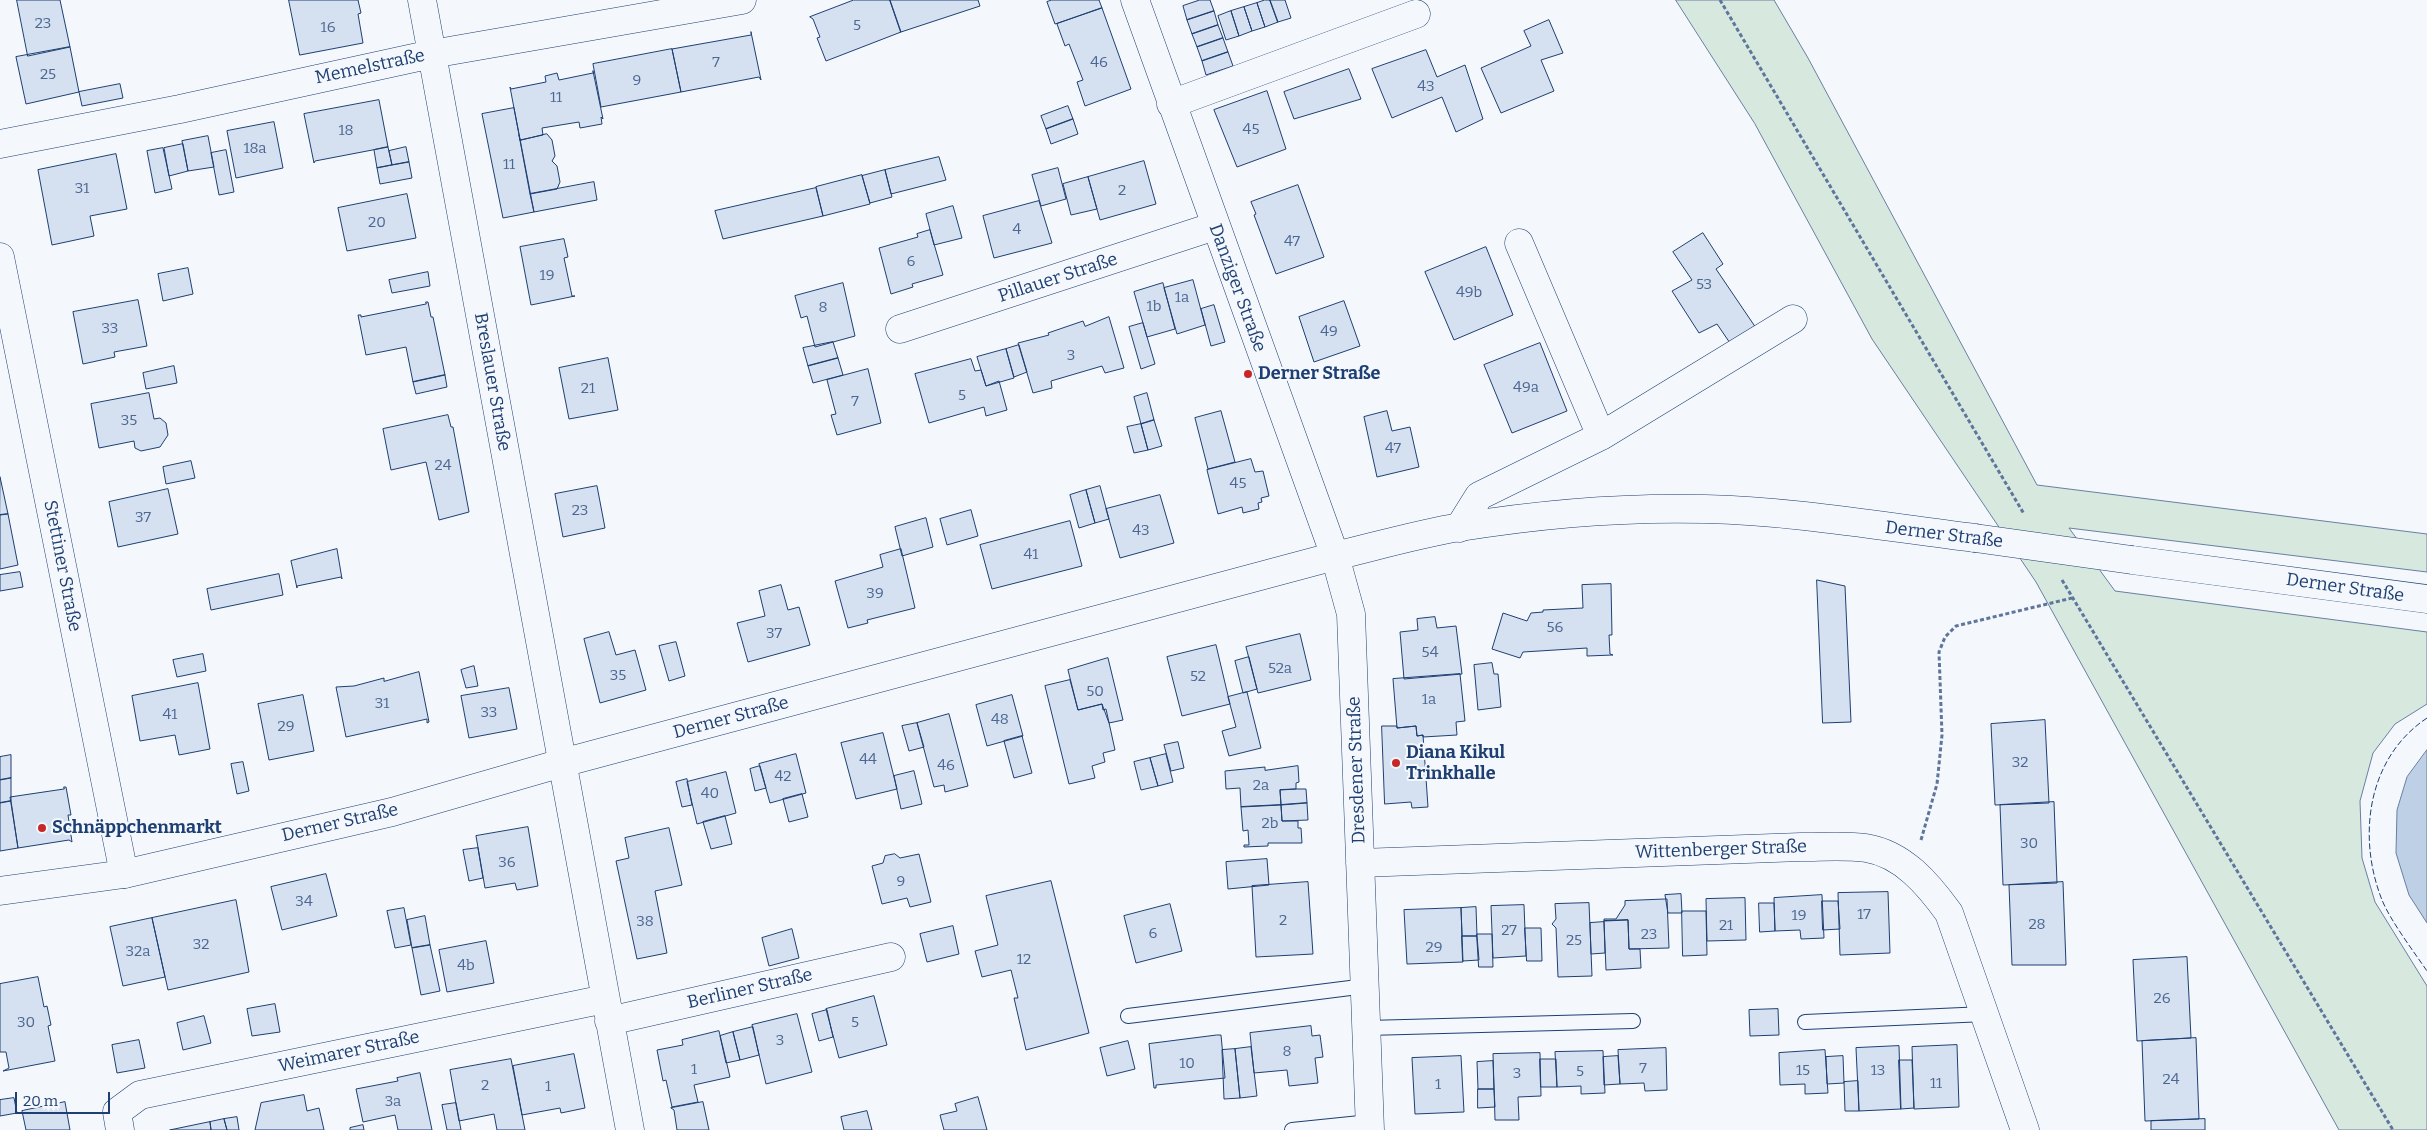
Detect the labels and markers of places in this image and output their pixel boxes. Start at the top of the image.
place label: Derner Straße [1258,363,1380,385]
marker: Derner Straße [1242,368,1254,380]
place label: Diana Kikul Trinkhalle [1406,742,1505,784]
marker: Diana Kikul Trinkhalle [1390,757,1402,769]
place label: Schnäppchenmarkt [52,817,222,839]
marker: Schnäppchenmarkt [36,822,48,834]

